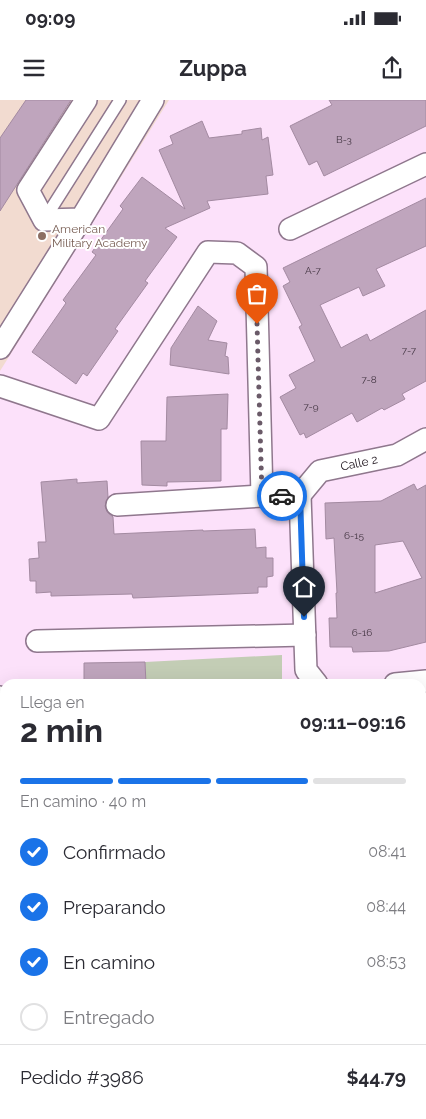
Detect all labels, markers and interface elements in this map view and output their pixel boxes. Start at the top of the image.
text: 09:09 [25,7,75,29]
icon: menu [20,54,48,82]
icon: share [378,54,406,82]
text: Zuppa [179,55,247,81]
house number: B-3 [336,134,352,145]
place label: American Military Academy [52,222,148,250]
marker: American Military Academy [36,230,48,242]
house number: A-7 [305,265,322,276]
pin [236,273,278,324]
icon: bag [243,280,271,308]
house number: 7-7 [402,345,417,356]
house number: 7-8 [361,374,377,385]
house number: 7-9 [303,401,319,412]
street label: Calle 2 [339,452,379,474]
courier [257,471,307,521]
icon: car [268,482,296,510]
house number: 6-15 [344,530,365,541]
pin [283,566,325,617]
icon: home [290,573,318,601]
house number: 6-16 [352,627,372,638]
text: Llega en [20,693,84,712]
text: 09:11–09:16 [300,711,406,733]
text: 2 min [20,712,103,749]
text: En camino · 40 m [20,792,146,811]
icon: check [20,838,48,866]
text: Confirmado [63,841,166,863]
text: 08:41 [368,842,406,861]
icon: check [20,893,48,921]
text: Preparando [63,896,166,918]
text: 08:44 [366,897,406,916]
icon: check [20,948,48,976]
text: En camino [63,951,155,973]
text: 08:53 [366,952,406,971]
text: Entregado [63,1006,155,1028]
text: Pedido #3986 [20,1066,144,1088]
text: $44.79 [347,1066,406,1088]

